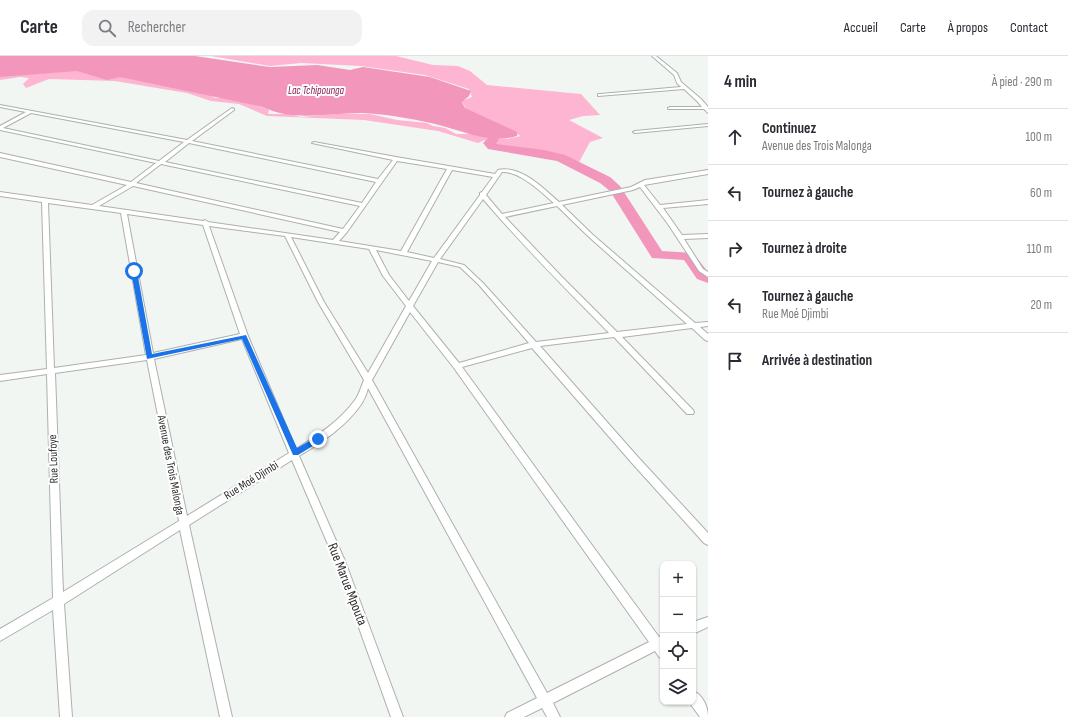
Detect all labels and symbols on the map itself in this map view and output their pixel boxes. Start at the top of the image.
water label: Lac Tchipounga [288,84,344,97]
route start [125,262,143,280]
street label: Avenue des Trois Malonga [153,413,188,517]
route end [309,430,327,448]
street label: Rue Loufoye [45,434,62,484]
street label: Rue Moé Djimbi [221,458,281,503]
street label: Rue Marue Mpouta [324,541,371,628]

